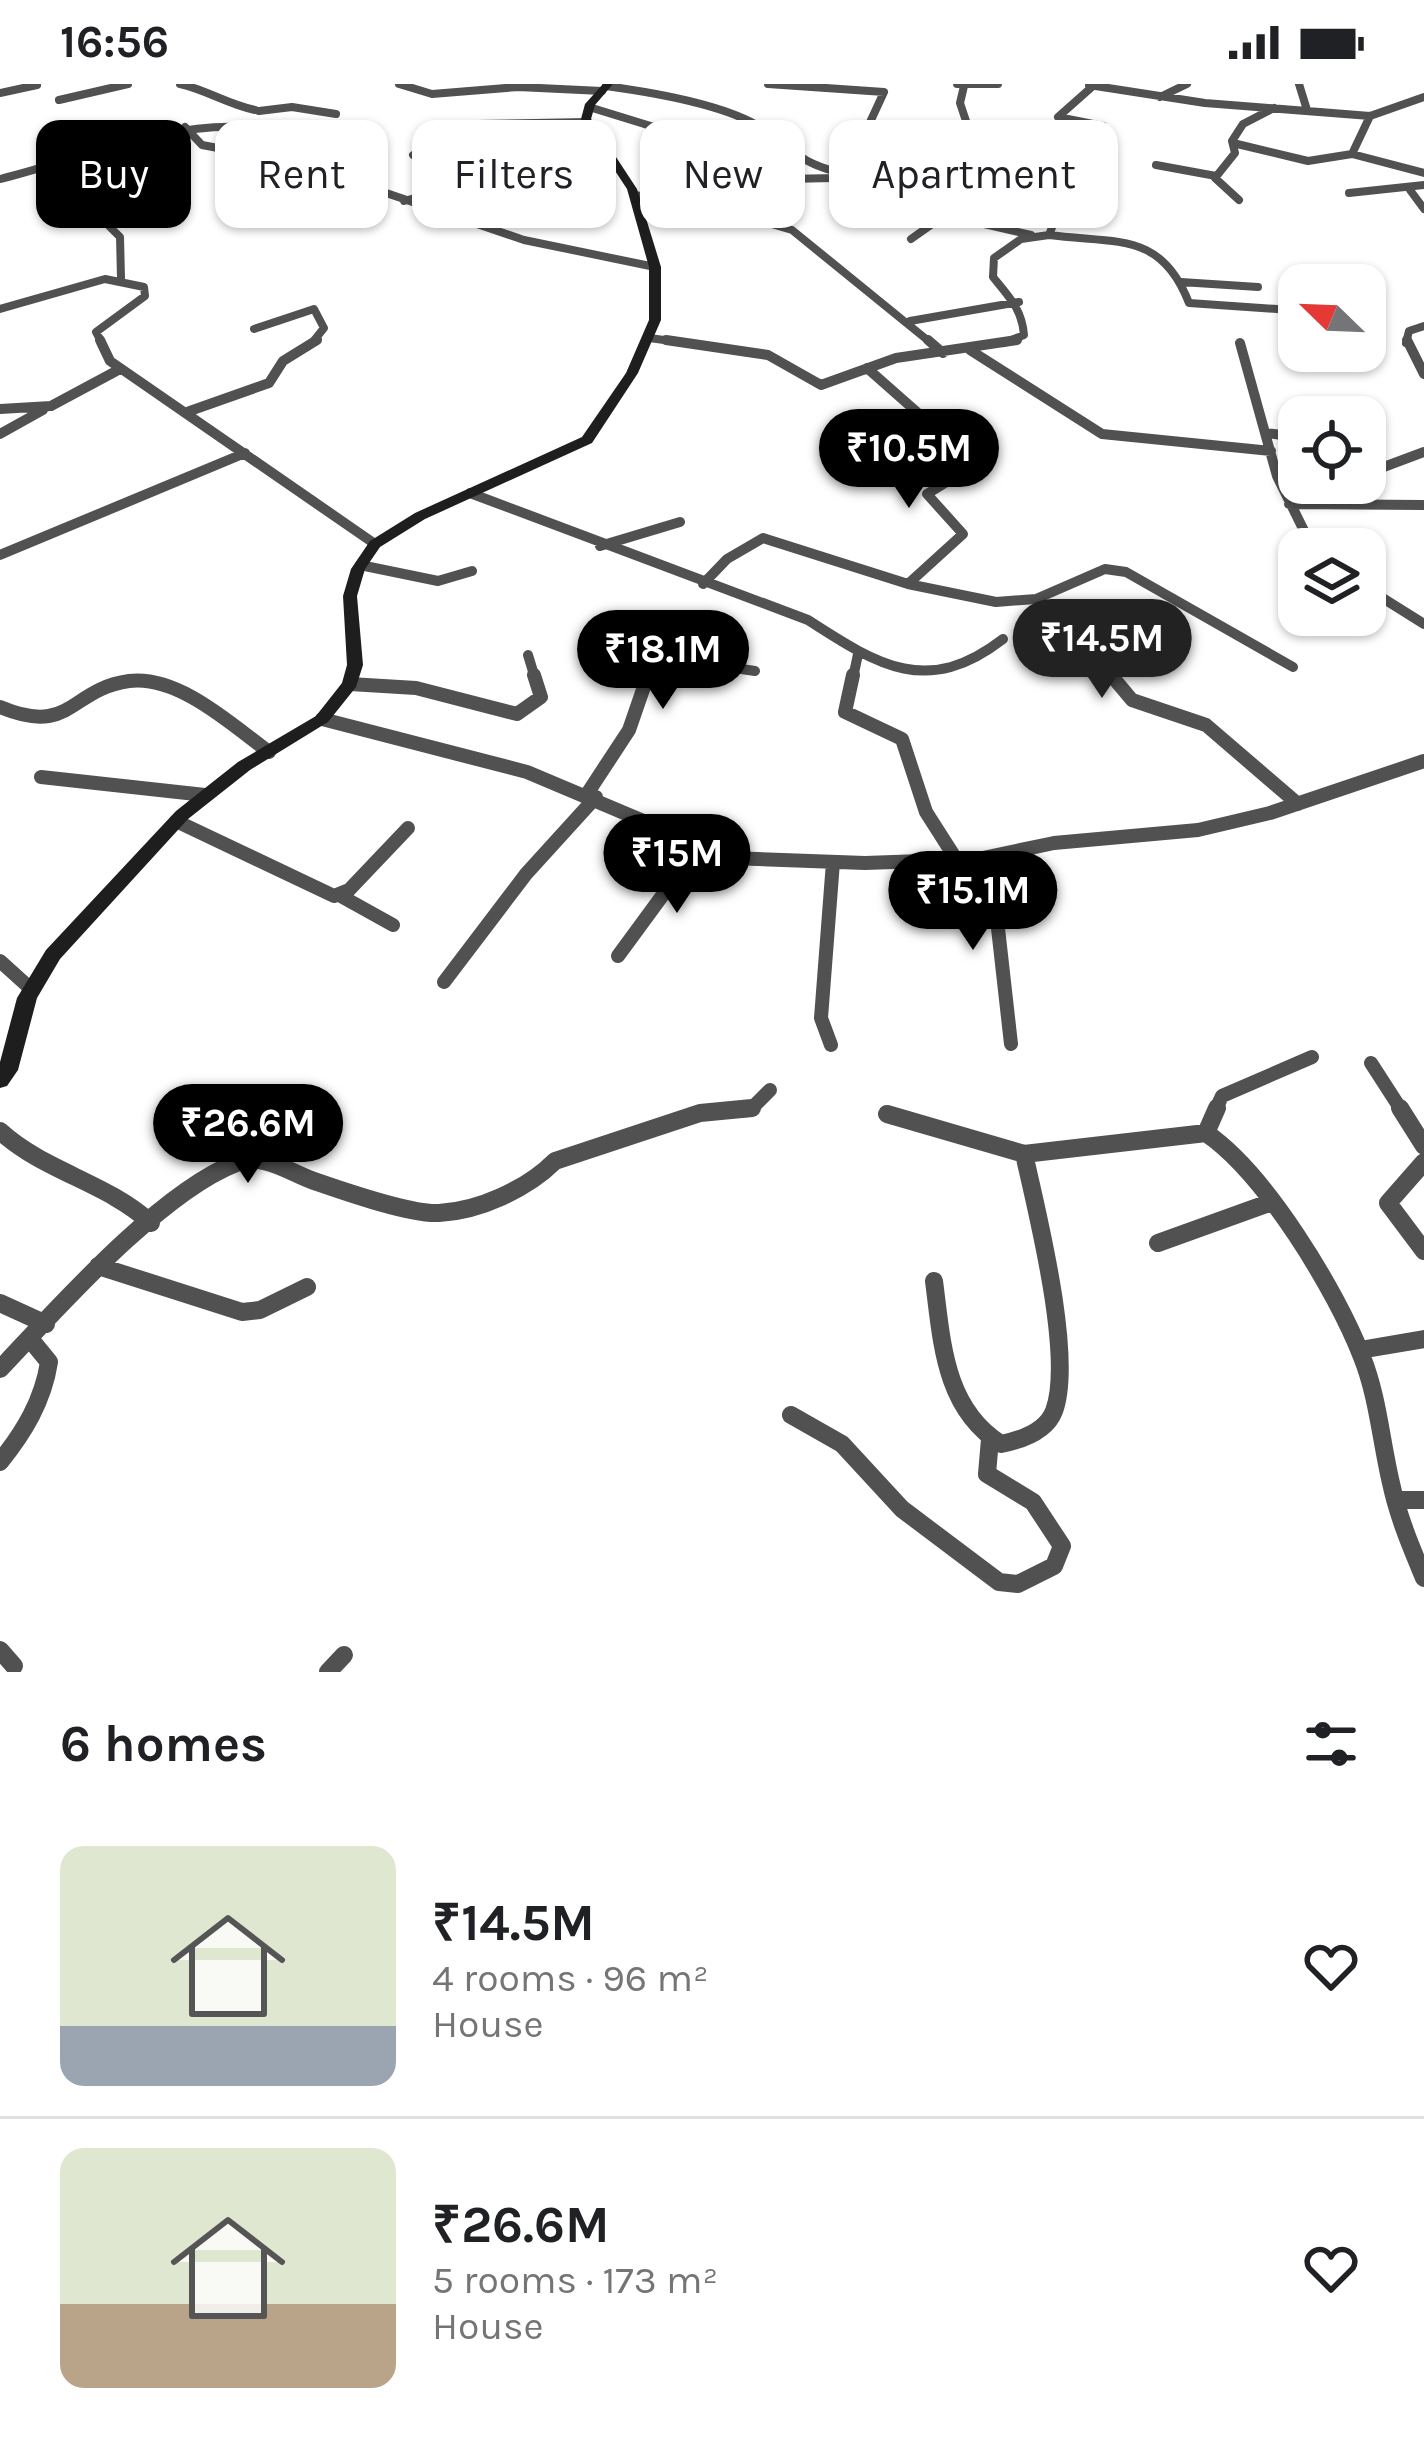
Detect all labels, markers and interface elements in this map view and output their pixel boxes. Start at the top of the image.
text: 16:56 [60,16,169,68]
chip: Buy [36,120,191,228]
chip: Rent [215,120,388,228]
chip: Filters [412,120,616,228]
chip: New [640,120,805,228]
chip: Apartment [829,120,1118,228]
north arrow [1278,264,1386,372]
map controls [1278,264,1386,636]
button: locate [1278,396,1386,504]
pin: ₹10.5M [811,409,1007,511]
text: ₹10.5M [846,425,972,471]
button: layers [1278,528,1386,636]
pin: ₹14.5M [1004,599,1200,701]
pin: ₹18.1M [565,610,761,712]
text: ₹14.5M [1040,615,1164,661]
text: ₹18.1M [604,626,722,672]
pin: ₹15M [606,814,748,916]
text: ₹15M [630,830,724,876]
pin: ₹15.1M [875,851,1071,953]
text: ₹15.1M [915,867,1031,913]
pin: ₹26.6M [150,1084,346,1186]
text: ₹26.6M [180,1100,316,1146]
icon: filters [1298,1711,1364,1777]
text: 6 homes [60,1714,267,1774]
text: ₹14.5M [432,1893,595,1953]
icon: home [156,1894,300,2038]
icon: heart [1298,1933,1364,1999]
text: 4 rooms · 96 m² [432,1955,709,2001]
text: House [432,2001,544,2047]
text: ₹26.6M [432,2195,610,2255]
icon: home [156,2196,300,2340]
icon: heart [1298,2235,1364,2301]
text: 5 rooms · 173 m² [432,2257,718,2303]
text: House [432,2303,544,2349]

